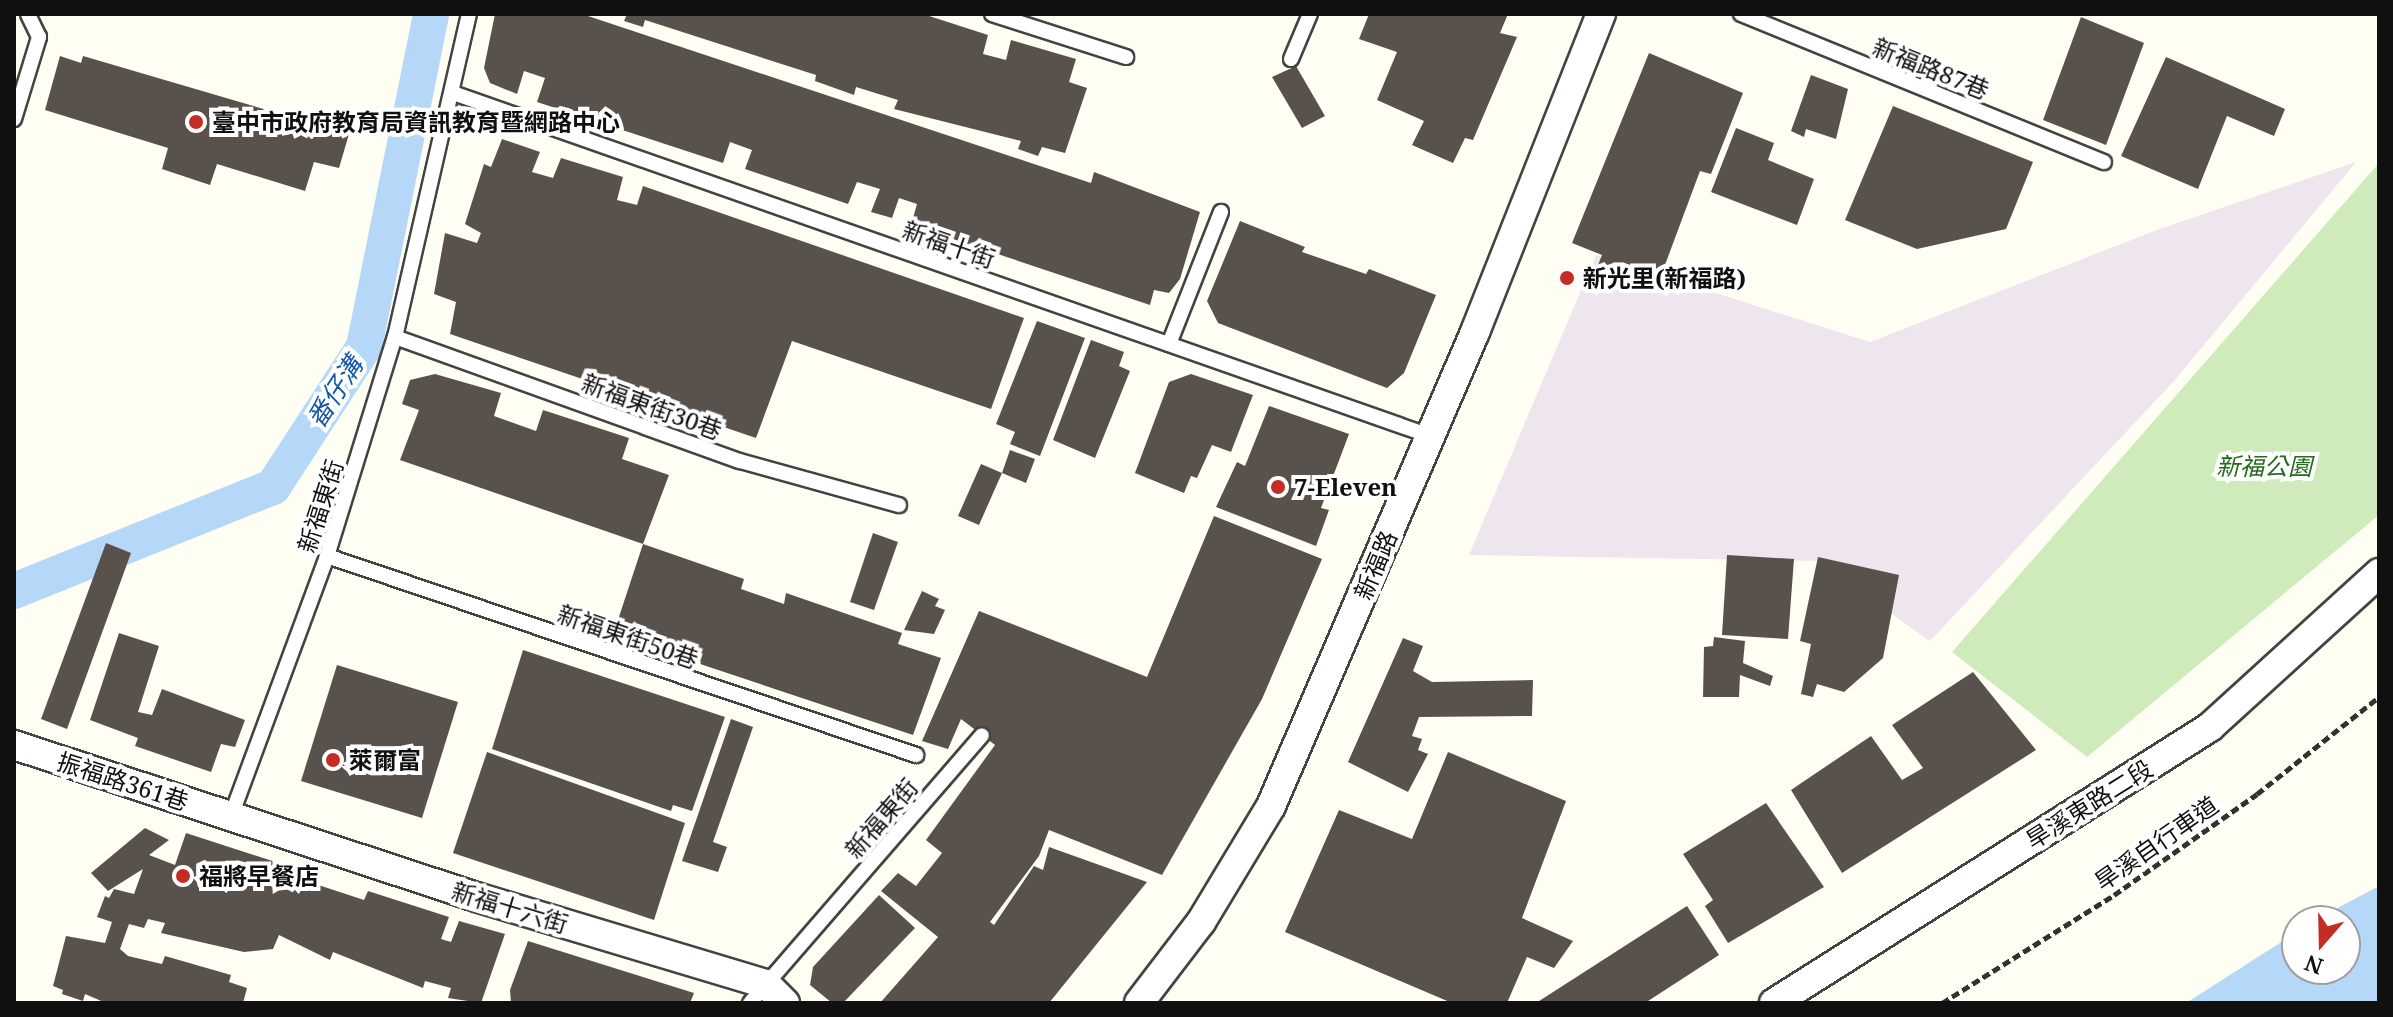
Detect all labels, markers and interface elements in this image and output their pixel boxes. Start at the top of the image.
street label: 新福路87巷 [1869,32,1993,104]
place label: 臺中市政府教育局資訊教育暨網路中心 [212,108,620,136]
marker: 臺中市政府教育局資訊教育暨網路中心 [187,113,205,131]
street label: 新福十街 [899,215,999,273]
place label: 新光里(新福路) [1583,264,1746,292]
marker: 新光里(新福路) [1558,269,1576,287]
water label: 番仔溝 [301,351,369,433]
street label: 新福東街30巷 [578,367,726,445]
park label: 新福公園 [2216,452,2312,480]
street label: 新福東街 [291,456,349,556]
place label: 7-Eleven [1294,473,1397,501]
marker: 7-Eleven [1269,478,1287,496]
street label: 新福路 [1348,526,1402,604]
street label: 新福東街50巷 [554,598,702,674]
street label: 振福路361巷 [54,746,192,816]
place label: 萊爾富 [349,746,421,774]
marker: 萊爾富 [324,751,342,769]
street label: 旱溪東路二段 [2020,754,2158,854]
street label: 新福東街 [839,772,923,864]
street label: 旱溪自行車道 [2089,790,2223,896]
place label: 福將早餐店 [199,862,319,890]
marker: 福將早餐店 [174,867,192,885]
street label: 新福十六街 [448,876,572,938]
north arrow [2281,905,2361,985]
text: N [2300,949,2327,983]

